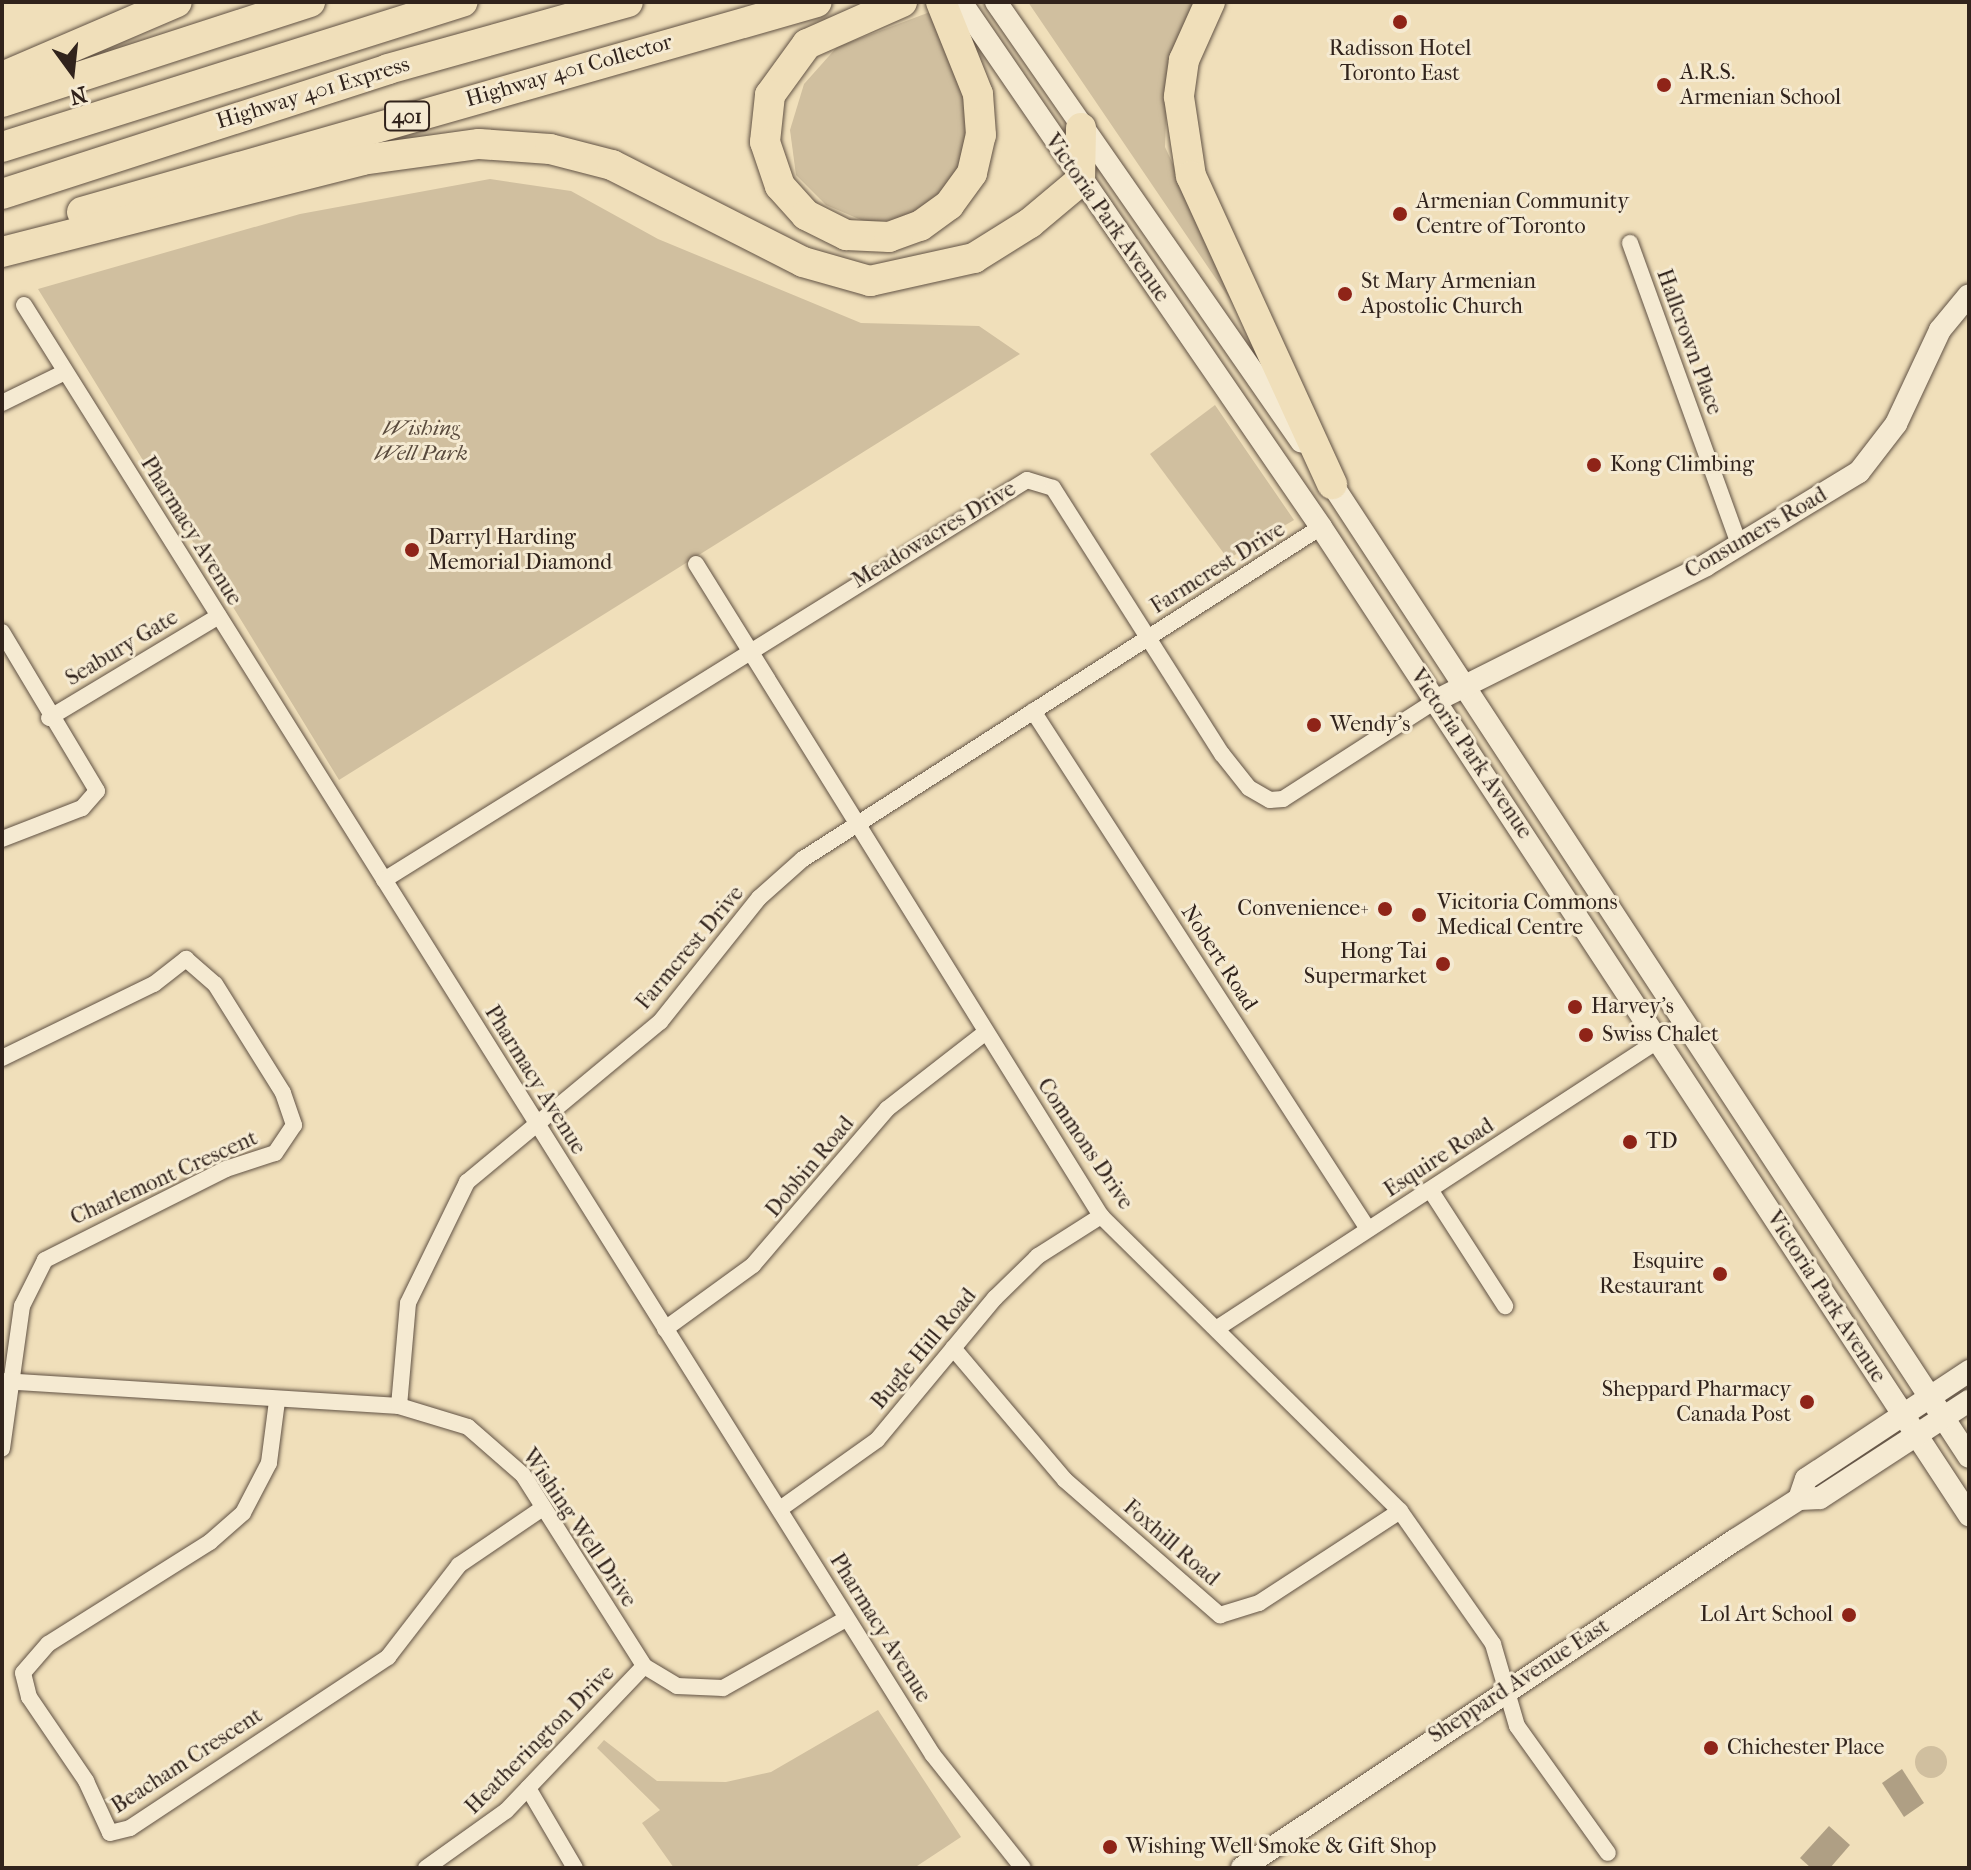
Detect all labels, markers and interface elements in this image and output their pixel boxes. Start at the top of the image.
marker: Radisson Hotel Toronto East [1391,13,1409,31]
street label: Highway 401 Collector [463,29,675,113]
north arrow [32,32,112,112]
place label: Radisson Hotel Toronto East [1329,35,1471,86]
street label: Highway 401 Express [213,51,413,135]
place label: A.R.S. Armenian School [1680,59,1841,110]
marker: A.R.S. Armenian School [1655,76,1673,94]
text: N [67,80,90,110]
road number: 401 [383,100,431,132]
street label: Victoria Park Avenue [1039,129,1175,307]
place label: Armenian Community Centre of Toronto [1416,188,1629,240]
marker: Armenian Community Centre of Toronto [1391,205,1409,223]
street label: Hallcrown Place [1650,265,1728,419]
place label: St Mary Armenian Apostolic Church [1361,268,1536,320]
marker: St Mary Armenian Apostolic Church [1336,285,1354,303]
park label: Wishing Well Park [374,415,468,466]
street label: Pharmacy Avenue [135,452,247,610]
place label: Kong Climbing [1610,452,1754,478]
marker: Kong Climbing [1585,456,1603,474]
street label: Meadowacres Drive [847,476,1021,594]
street label: Consumers Road [1680,482,1832,584]
street label: Farmcrest Drive [1146,516,1290,620]
place label: Darryl Harding Memorial Diamond [428,524,612,576]
marker: Darryl Harding Memorial Diamond [403,541,421,559]
street label: Seabury Gate [61,604,183,692]
street label: Victoria Park Avenue [1404,664,1538,844]
place label: Wendy's [1330,712,1410,738]
marker: Wendy's [1305,716,1323,734]
street label: Farmcrest Drive [631,881,749,1015]
place label: Vicitoria Commons Medical Centre [1437,889,1618,940]
place label: Convenience+ [1237,896,1369,922]
street label: Nobert Road [1175,900,1263,1016]
marker: Convenience+ [1376,900,1394,918]
marker: Vicitoria Commons Medical Centre [1408,904,1430,926]
place label: Hong Tai Supermarket [1304,938,1427,990]
marker: Hong Tai Supermarket [1434,955,1452,973]
place label: Harvey's [1591,994,1674,1020]
marker: Harvey's [1566,998,1584,1016]
street label: Pharmacy Avenue [479,1001,591,1159]
place label: Swiss Chalet [1602,1022,1719,1048]
marker: Swiss Chalet [1577,1026,1595,1044]
street label: Commons Drive [1031,1073,1139,1215]
street label: Dobbin Road [760,1111,860,1223]
street label: Esquire Road [1379,1113,1499,1203]
street label: Charlemont Crescent [66,1125,262,1231]
place label: TD [1646,1129,1678,1155]
marker: TD [1621,1133,1639,1151]
street label: Victoria Park Avenue [1761,1206,1891,1388]
place label: Esquire Restaurant [1599,1248,1704,1300]
marker: Esquire Restaurant [1711,1265,1729,1283]
street label: Bugle Hill Road [866,1283,982,1415]
place label: Sheppard Pharmacy Canada Post [1602,1376,1791,1428]
marker: Sheppard Pharmacy Canada Post [1798,1393,1816,1411]
street label: Wishing Well Drive [516,1444,642,1612]
street label: Foxhill Road [1118,1494,1224,1592]
street label: Pharmacy Avenue [824,1549,936,1707]
place label: Lol Art School [1700,1602,1833,1628]
marker: Lol Art School [1840,1606,1858,1624]
street label: Sheppard Avenue East [1424,1613,1614,1749]
street label: Heatherington Drive [460,1660,620,1820]
street label: Beacham Crescent [107,1702,267,1820]
place label: Chichester Place [1727,1735,1884,1761]
marker: Chichester Place [1702,1739,1720,1757]
place label: Wishing Well Smoke & Gift Shop [1126,1834,1436,1860]
marker: Wishing Well Smoke & Gift Shop [1101,1838,1119,1856]

